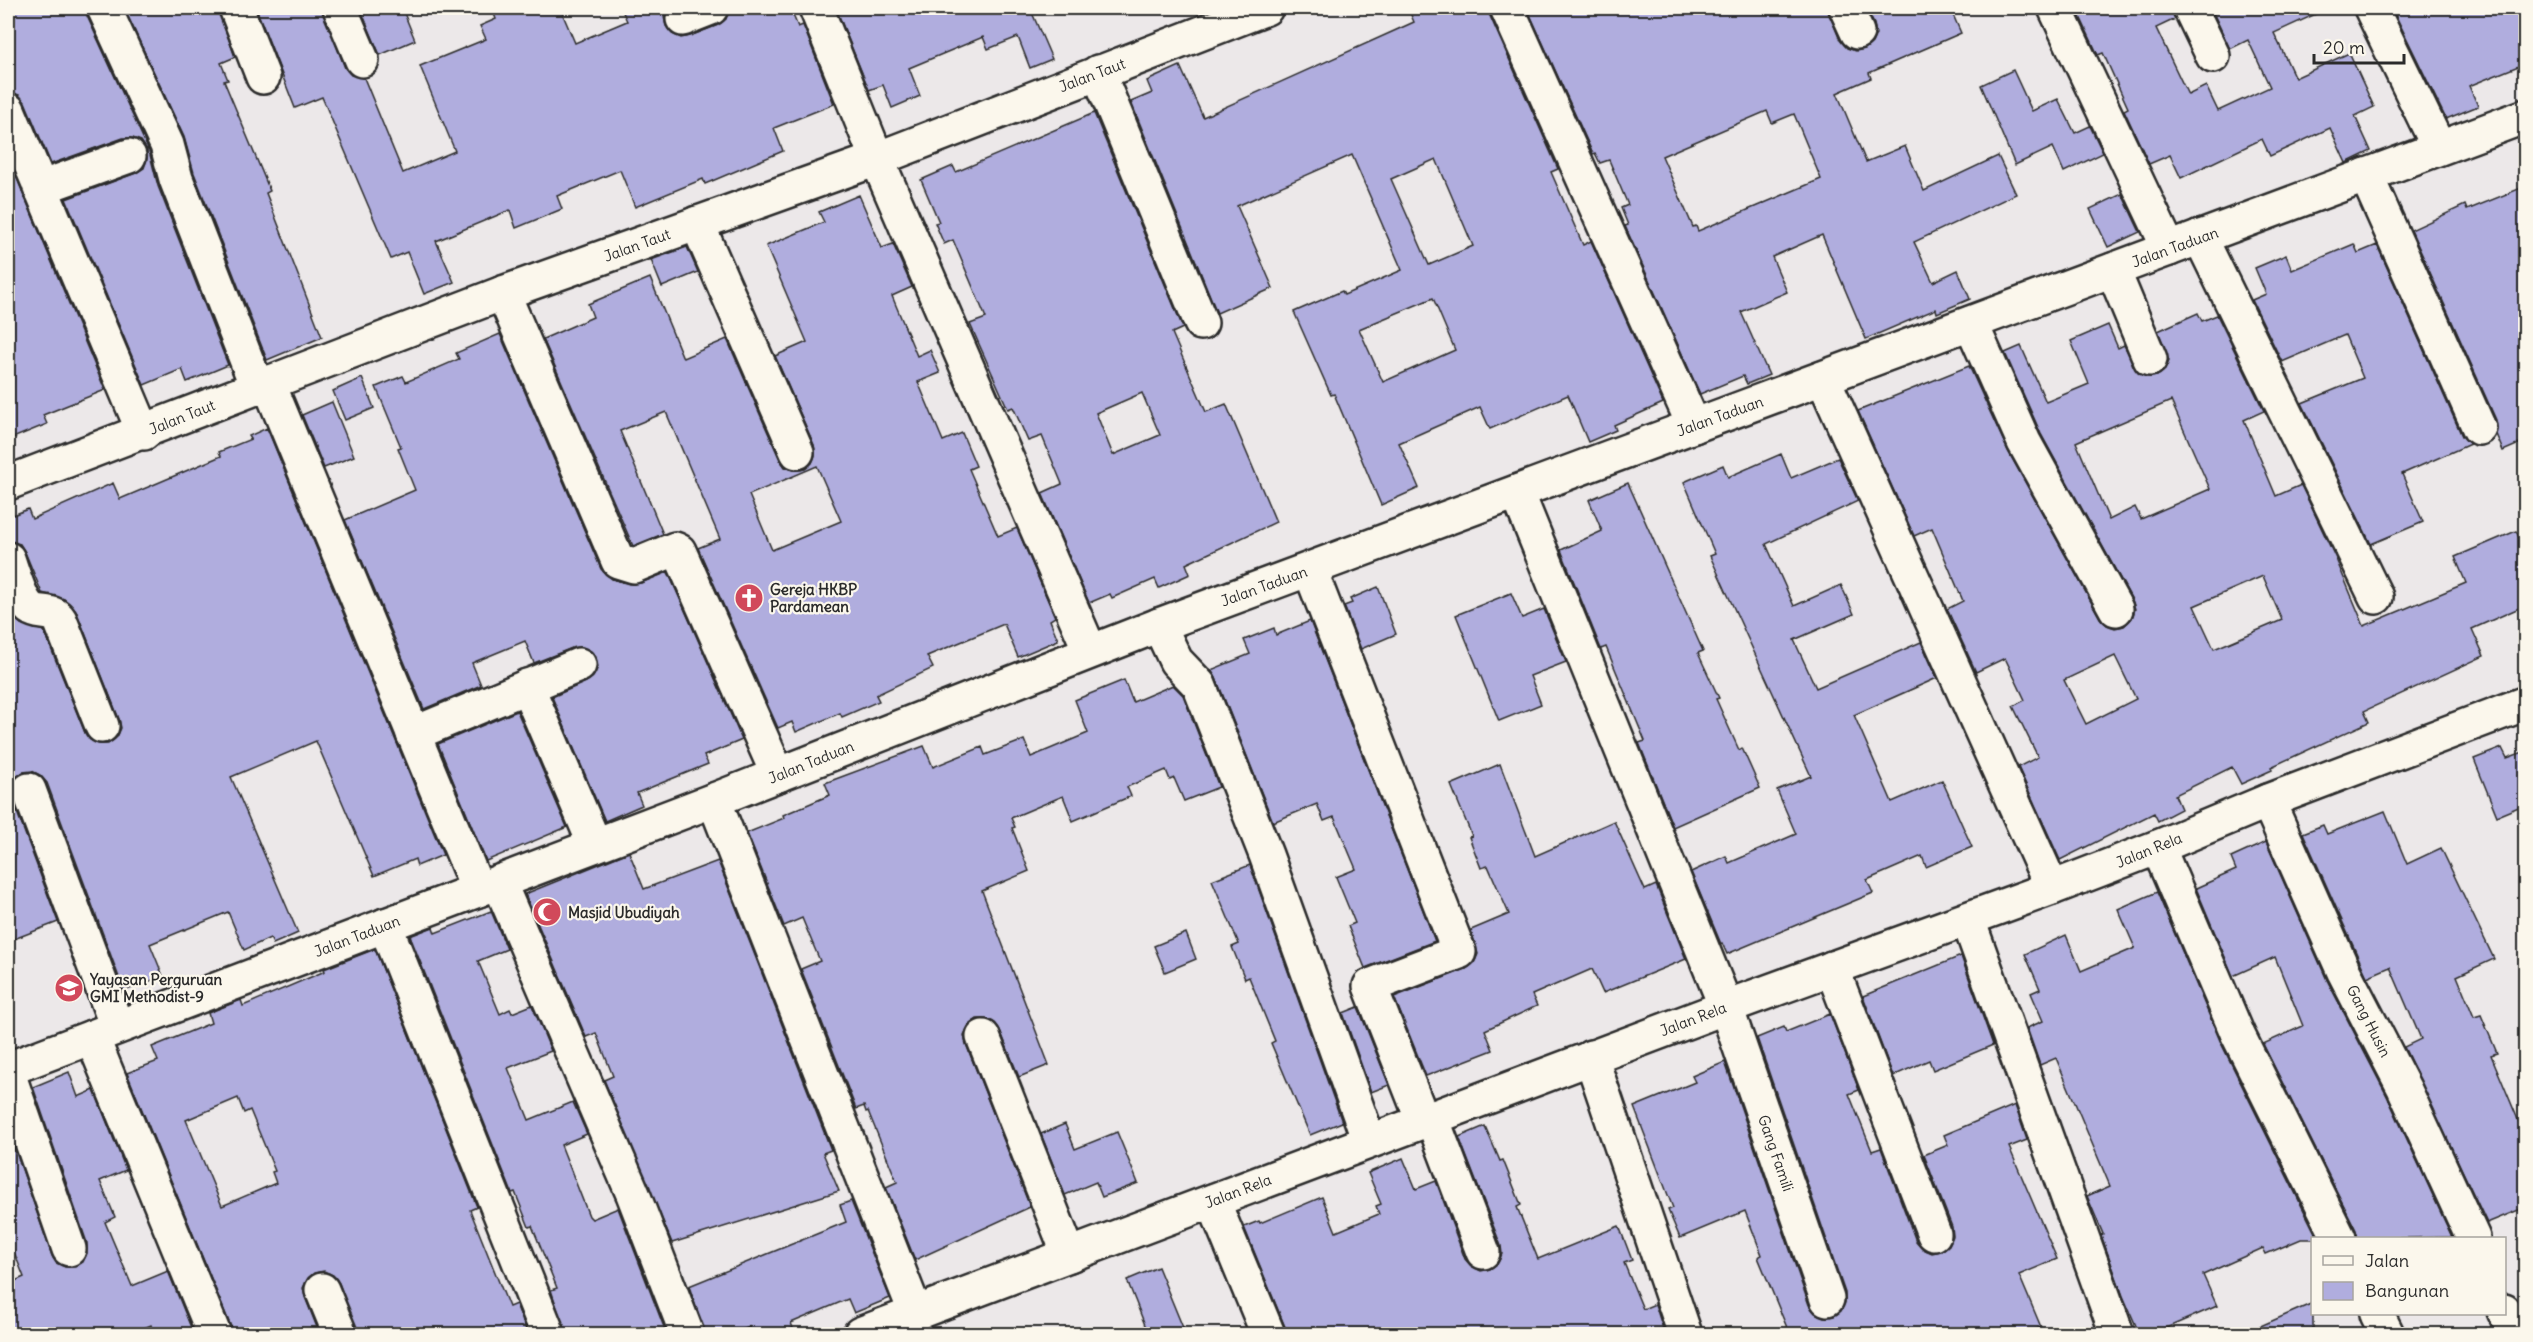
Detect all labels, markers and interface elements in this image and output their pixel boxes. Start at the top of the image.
scale bar [2314,27,2404,65]
text: 20 m [2323,36,2365,59]
street label: Jalan Taut [1056,54,1128,96]
street label: Jalan Taduan [2129,222,2221,271]
street label: Jalan Taut [601,224,673,266]
street label: Jalan Taduan [1674,391,1766,440]
street label: Jalan Taut [146,395,218,439]
street label: Jalan Taduan [1218,561,1310,610]
place label: Gereja HKBP Pardamean [770,580,857,616]
church icon: Gereja HKBP Pardamean [733,582,765,614]
street label: Jalan Taduan [765,736,857,788]
street label: Jalan Rela [2113,828,2185,872]
mosque icon: Masjid Ubudiyah [531,896,563,928]
place label: Masjid Ubudiyah [568,903,680,923]
street label: Jalan Taduan [311,911,403,961]
place label: Yayasan Perguruan GMI Methodist-9 [89,970,222,1006]
school or university icon: Yayasan Perguruan GMI Methodist-9 [53,972,85,1004]
street label: Gang Husin [2343,982,2395,1061]
street label: Jalan Rela [1657,998,1729,1040]
street label: Gang Famili [1754,1112,1798,1194]
street label: Jalan Rela [1202,1170,1274,1212]
legend [2311,1237,2506,1315]
text: Jalan [2365,1249,2409,1272]
text: Bangunan [2365,1279,2449,1302]

